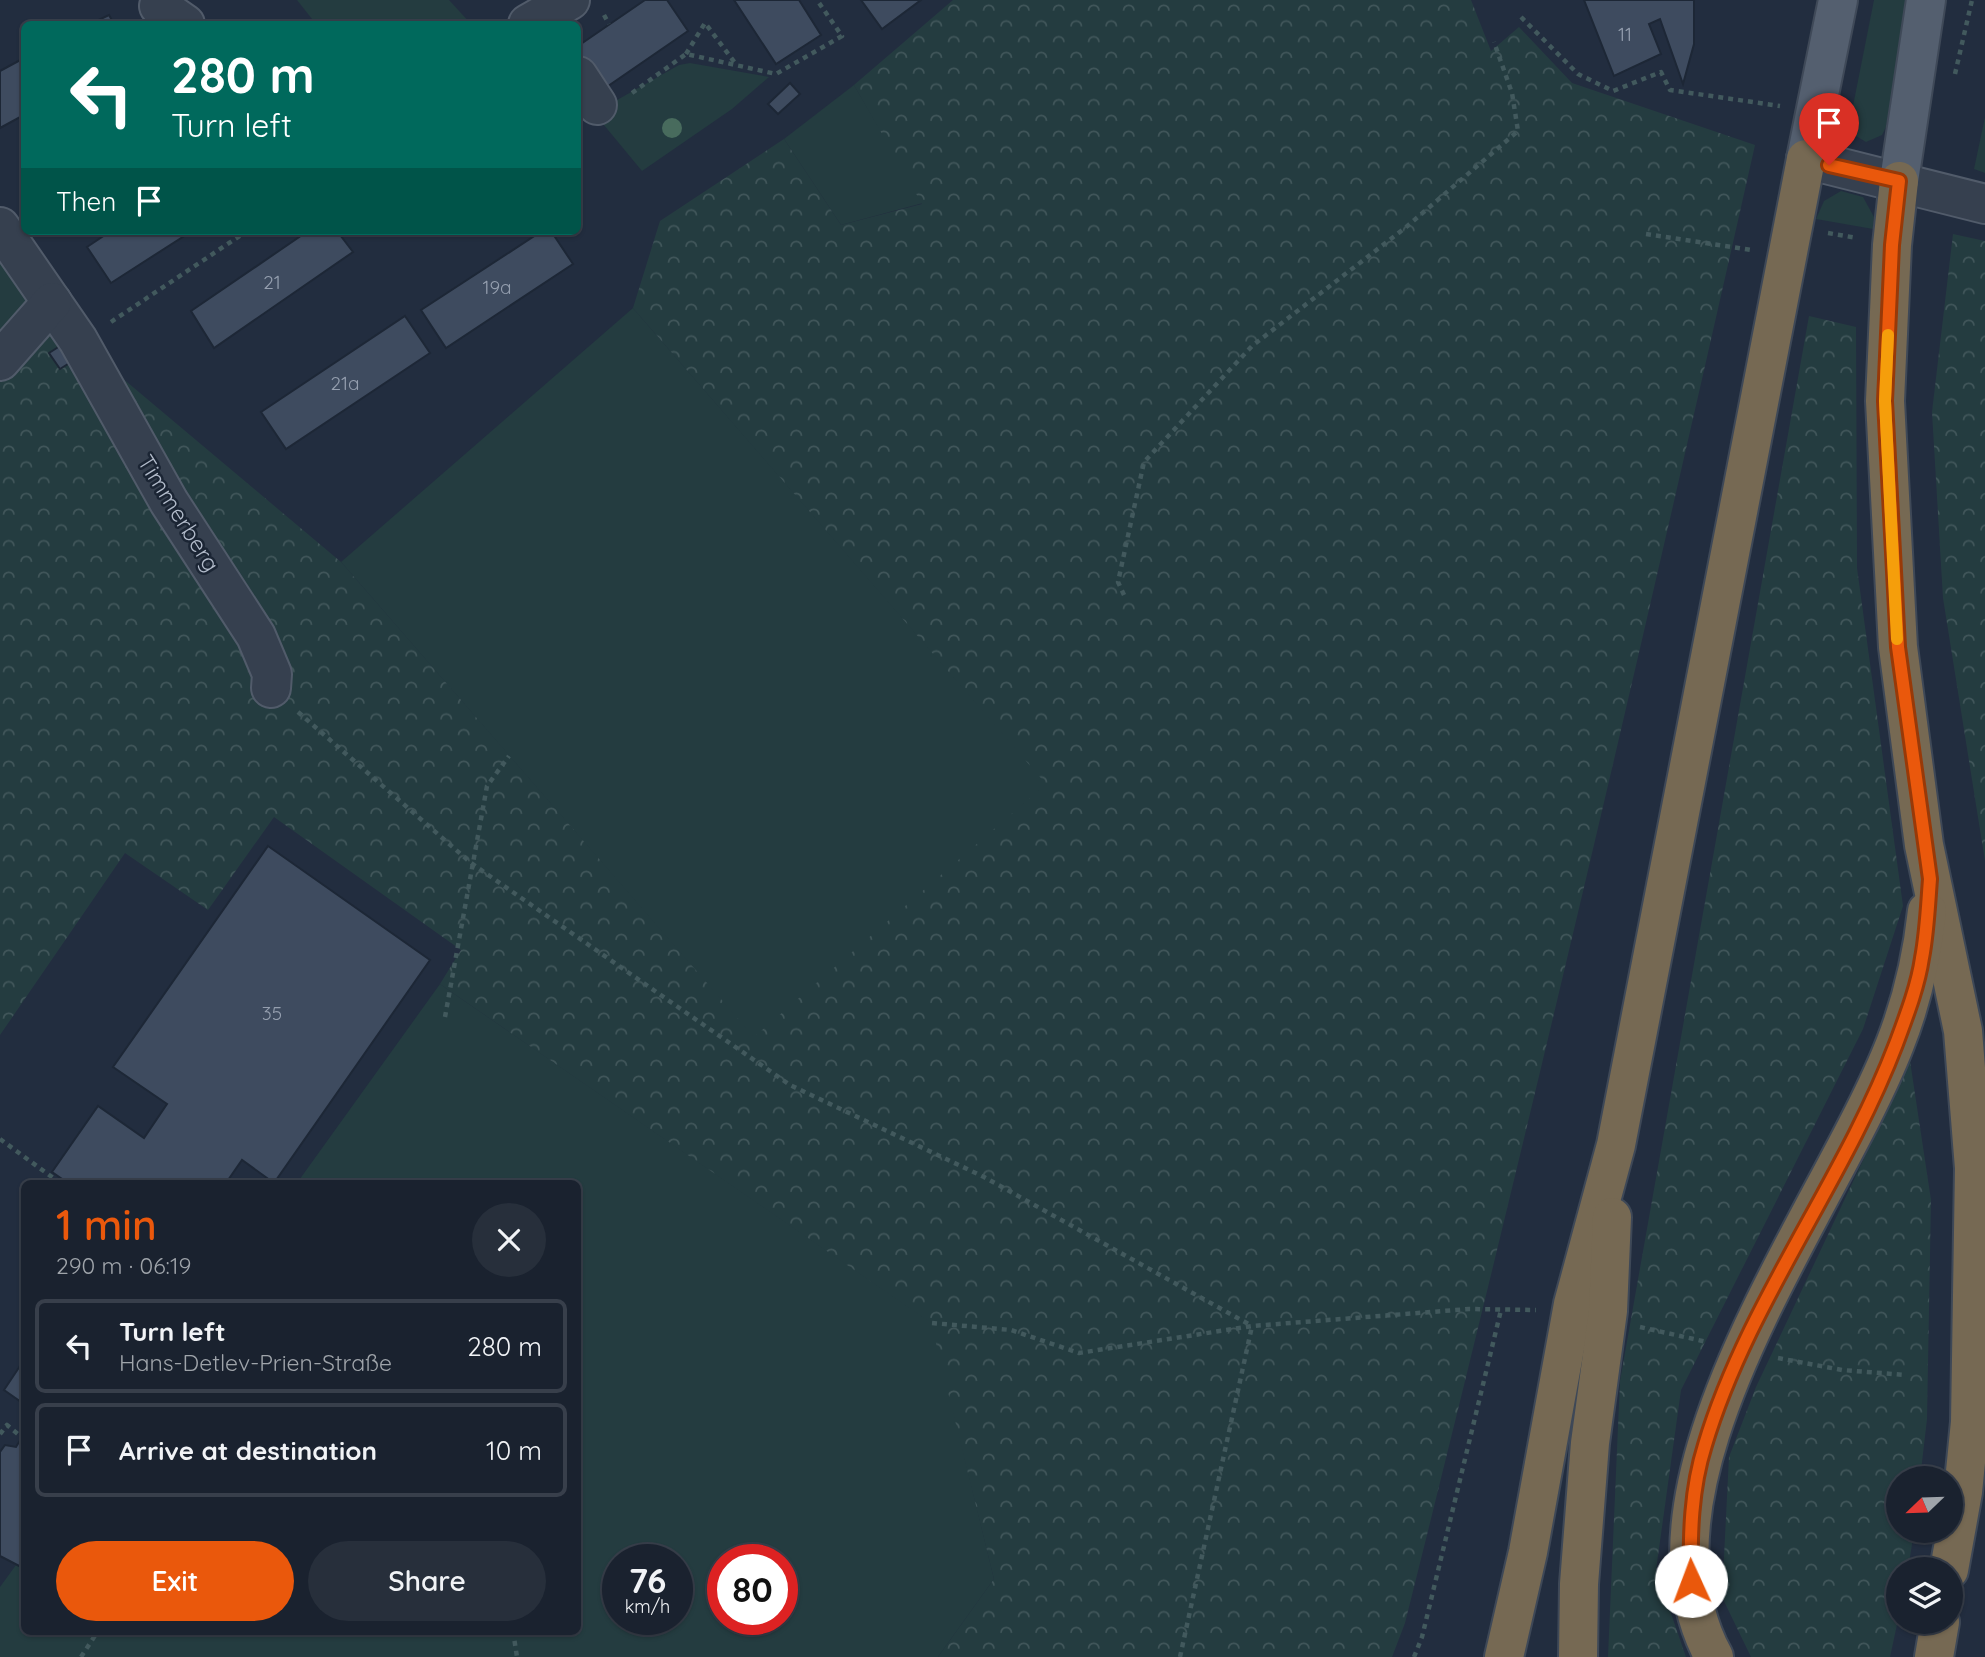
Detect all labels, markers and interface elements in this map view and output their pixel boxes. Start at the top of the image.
house number: 11 [1618,22,1632,46]
text: 280 m [171,44,315,105]
icon: left [56,49,147,140]
pin [1799,93,1859,165]
icon: arrive [1810,104,1848,142]
text: Turn left [171,105,292,145]
icon: arrive [130,182,168,220]
text: Then [56,185,116,218]
house number: 21 [263,270,281,294]
house number: 19a [482,275,512,299]
house number: 21a [330,371,360,395]
street label: Timmerberg [132,449,226,577]
house number: 35 [262,1001,282,1025]
text: 1 min [56,1198,157,1251]
button: close [472,1203,546,1277]
text: 290 m · 06:19 [56,1251,191,1280]
text: Turn left [119,1315,226,1348]
icon: left [60,1327,98,1365]
text: 280 m [467,1330,542,1363]
text: Hans-Detlev-Prien-Straße [119,1348,392,1377]
icon: arrive [60,1431,98,1469]
text: Arrive at destination [119,1434,377,1467]
text: 10 m [486,1434,542,1467]
north arrow [1886,1466,1964,1544]
map controls [1886,1466,1963,1634]
button: Exit [56,1541,294,1621]
button: Share [308,1541,546,1621]
speed limit sign: 80 [707,1544,798,1635]
position arrow [1654,1544,1728,1618]
button: layers [1886,1557,1963,1634]
text: 76 [629,1558,666,1602]
text: km/h [625,1595,670,1618]

